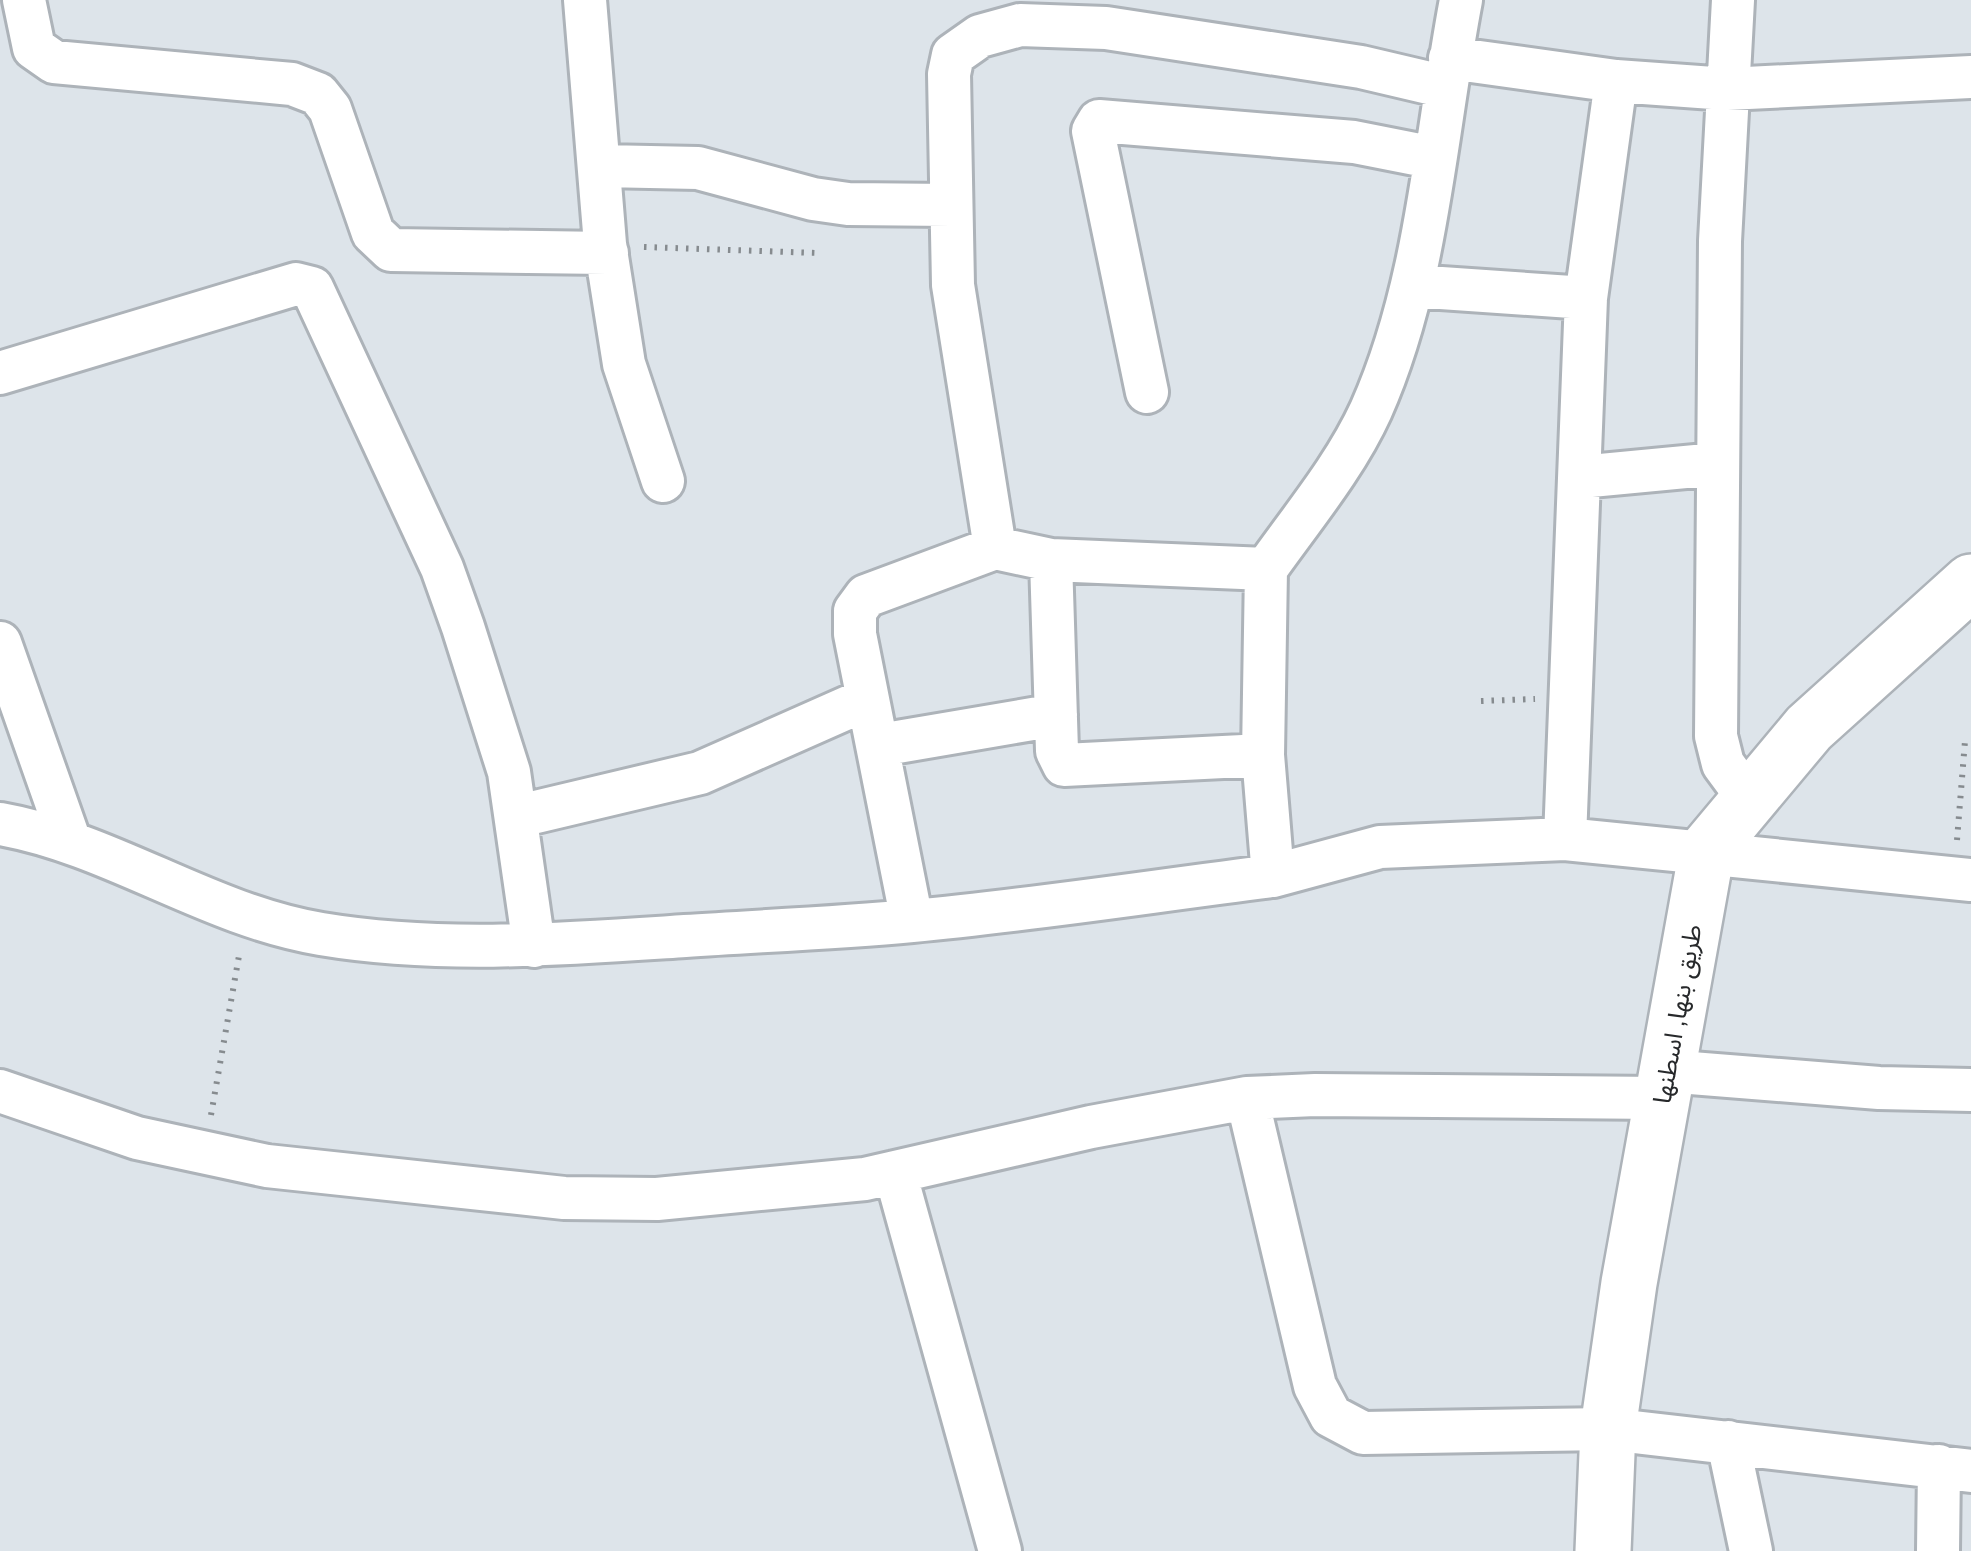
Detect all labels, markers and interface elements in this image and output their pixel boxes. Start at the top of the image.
street label: طريق بنها, اسطنها [1647,922,1709,1106]

